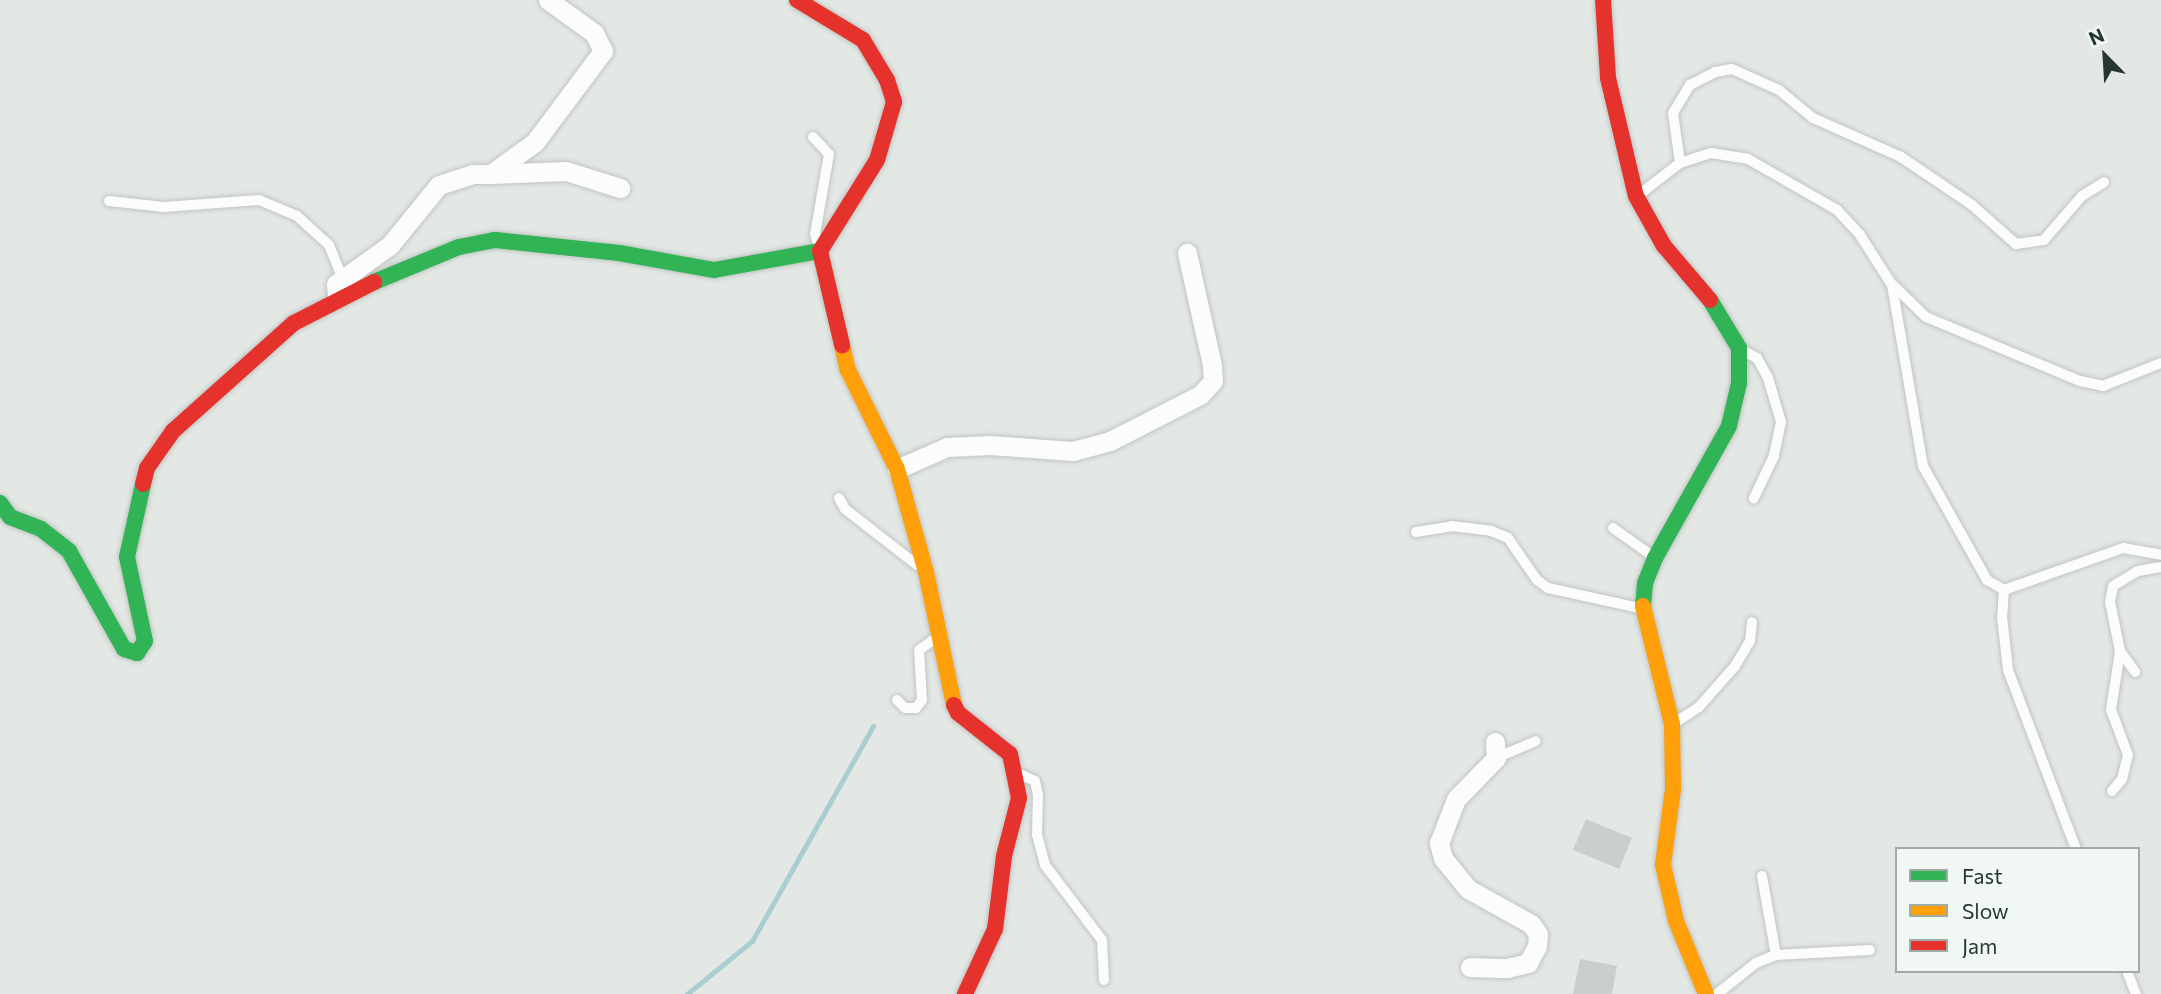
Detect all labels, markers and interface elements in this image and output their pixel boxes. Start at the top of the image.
north arrow [2070,21,2140,91]
text: N [2085,23,2107,50]
legend [1895,847,2140,973]
text: Fast [1962,863,2003,888]
text: Slow [1962,898,2009,923]
text: Jam [1962,933,1997,958]

